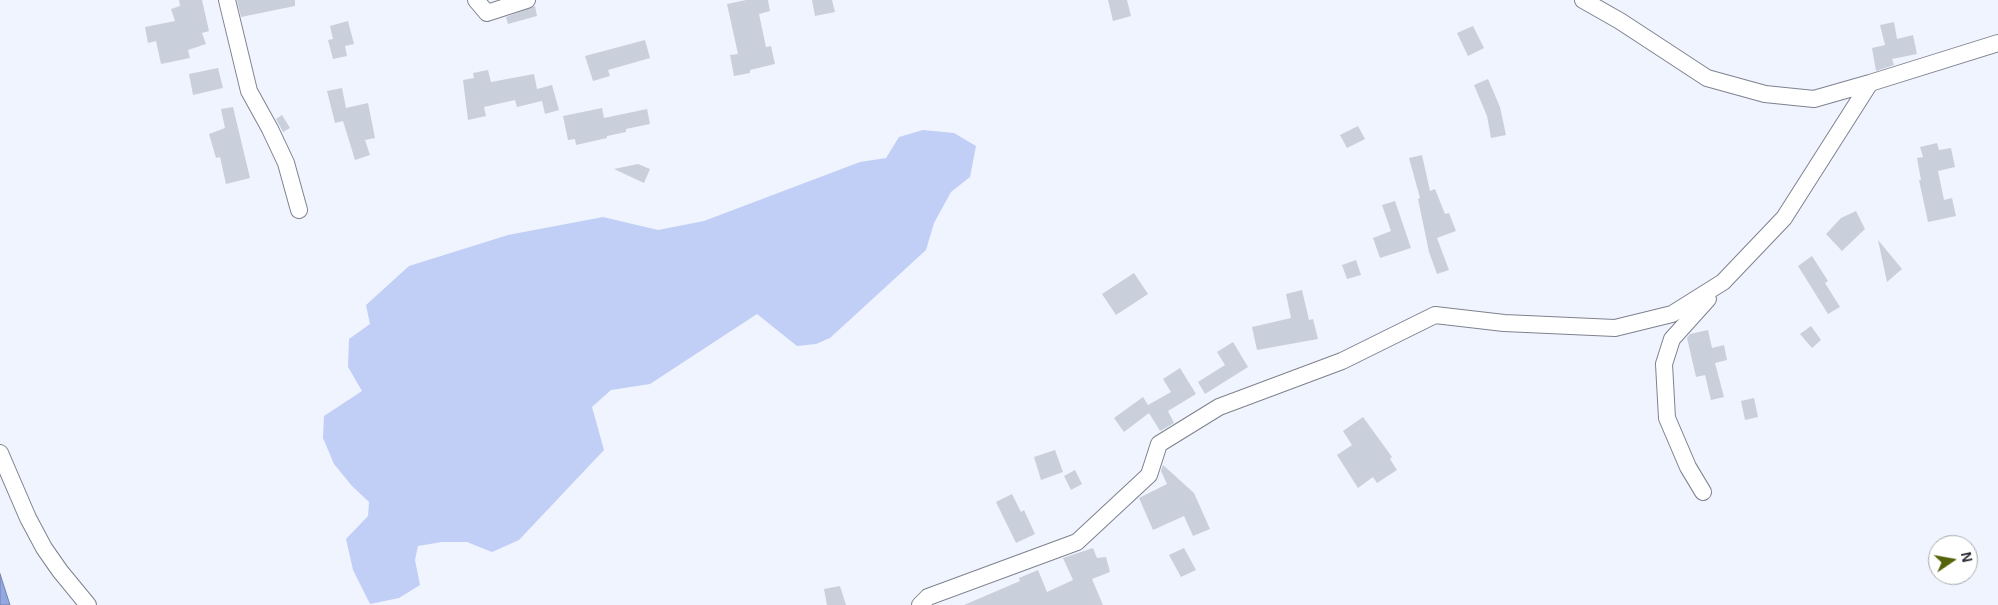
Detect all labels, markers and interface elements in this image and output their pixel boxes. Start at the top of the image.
north arrow [1928,535,1978,585]
text: N [1958,550,1976,564]

